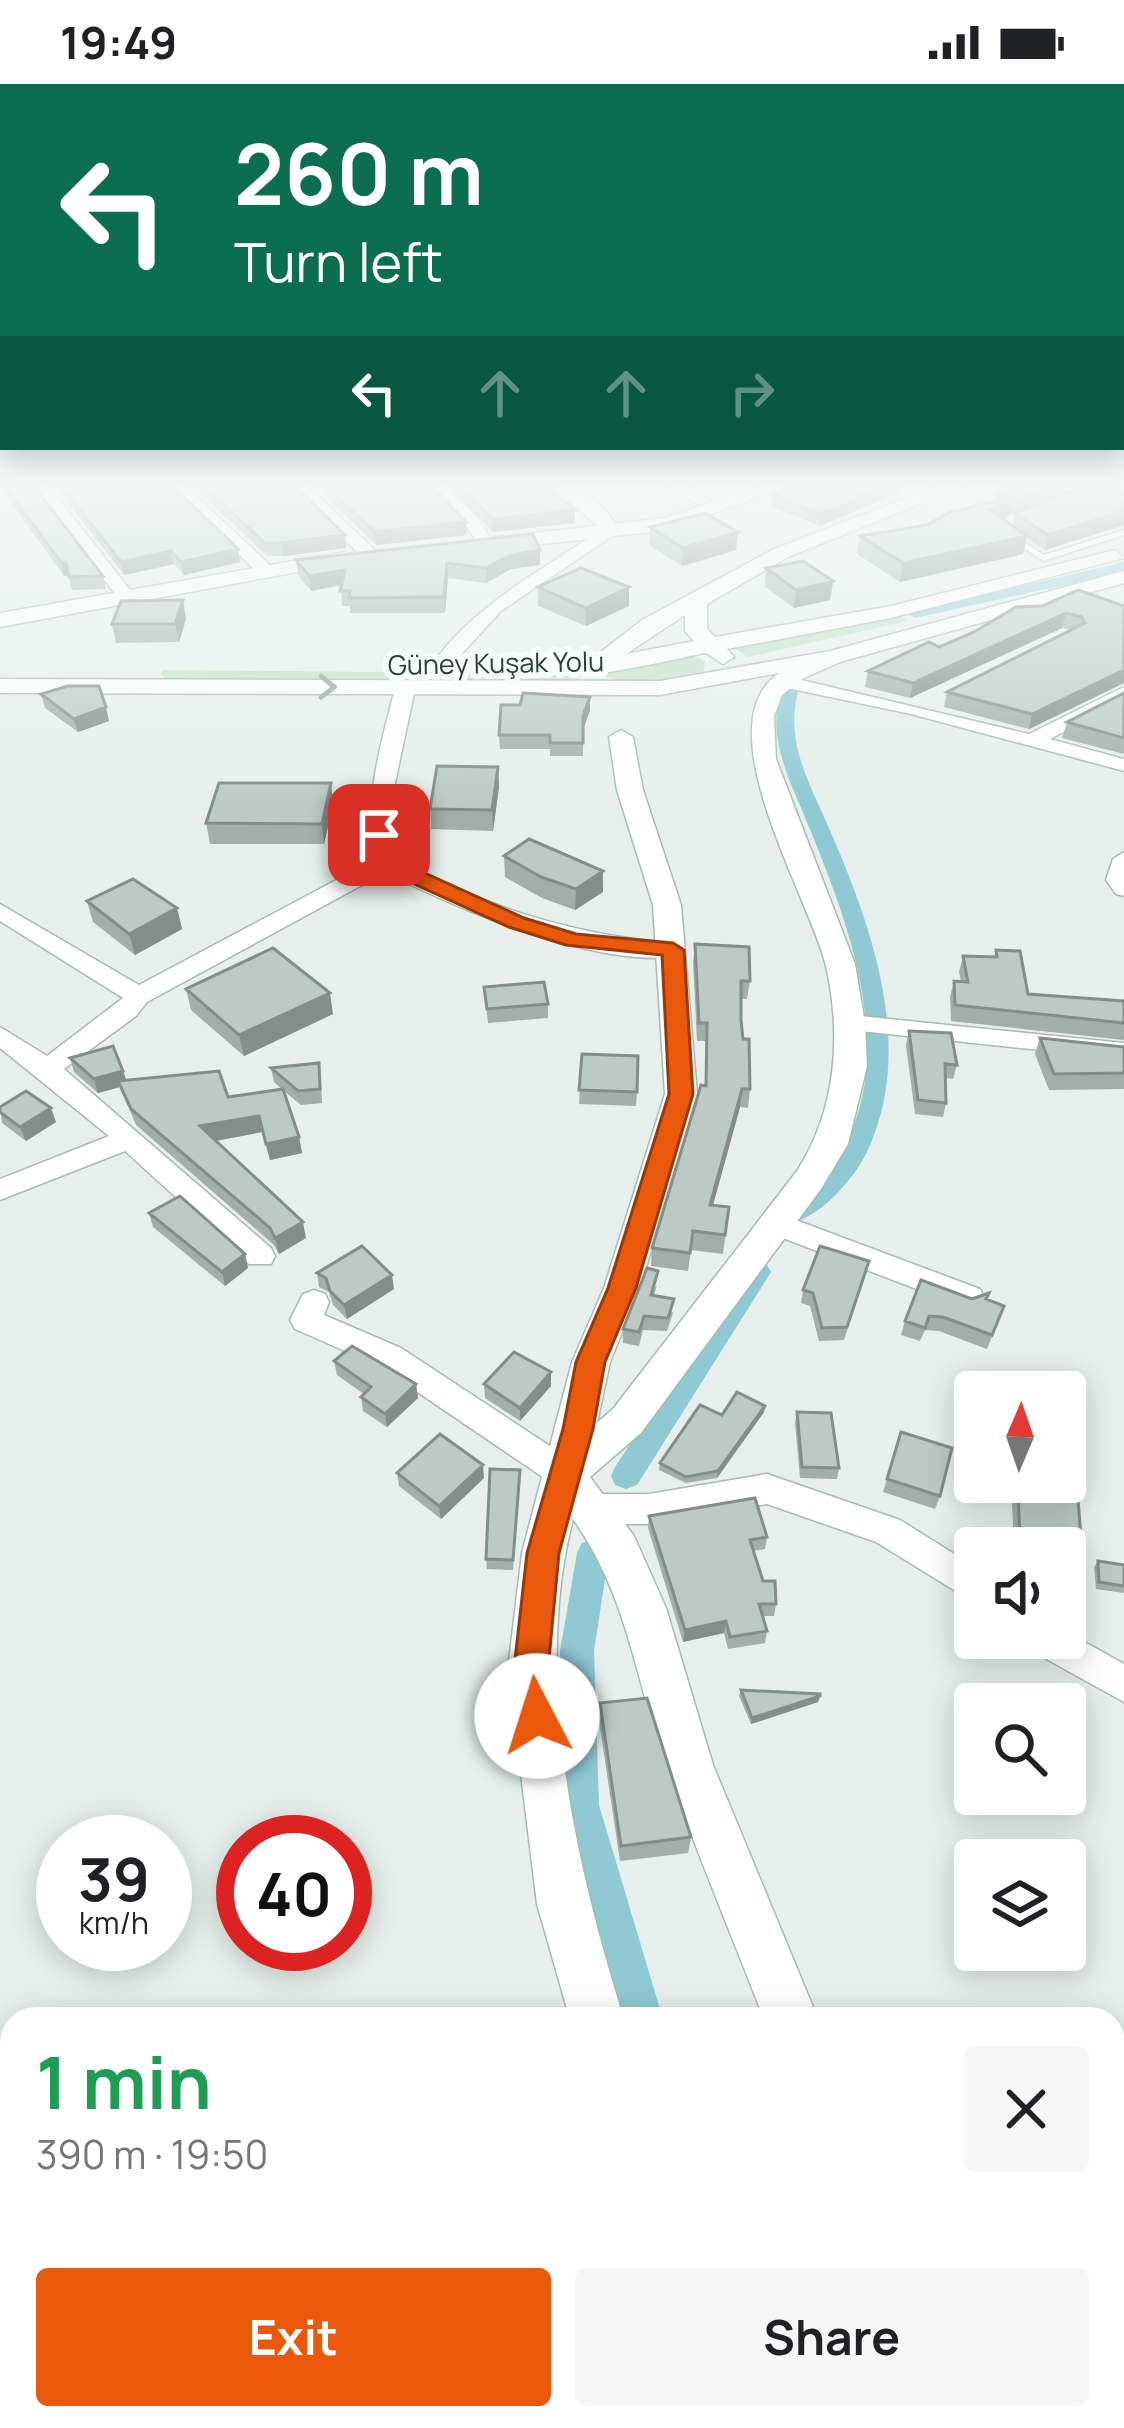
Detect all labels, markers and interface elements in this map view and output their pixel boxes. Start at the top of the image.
text: 19:49 [60,11,177,73]
text: 260 m [234,115,484,230]
icon: left [36,132,192,288]
text: Turn left [234,224,443,298]
icon: left [341,360,407,426]
icon: ahead [467,360,533,426]
icon: ahead [593,360,659,426]
icon: right [719,360,785,426]
street label: Güney Kuşak Yolu [387,642,604,683]
one-way arrow [318,673,337,699]
pin [328,784,430,886]
icon: arrive [346,802,412,868]
north arrow [954,1371,1086,1503]
map controls [954,1371,1086,1971]
button: sound [954,1527,1086,1659]
position arrow [474,1653,600,1779]
button: search [954,1683,1086,1815]
speed limit sign: 40 [216,1815,372,1971]
text: 39 [78,1837,150,1919]
button: layers [954,1839,1086,1971]
text: km/h [79,1902,149,1943]
text: 1 min [36,2032,212,2131]
button: close [963,2046,1089,2172]
text: 390 m · 19:50 [36,2127,268,2181]
button: Exit [36,2268,551,2406]
button: Share [575,2268,1089,2406]

